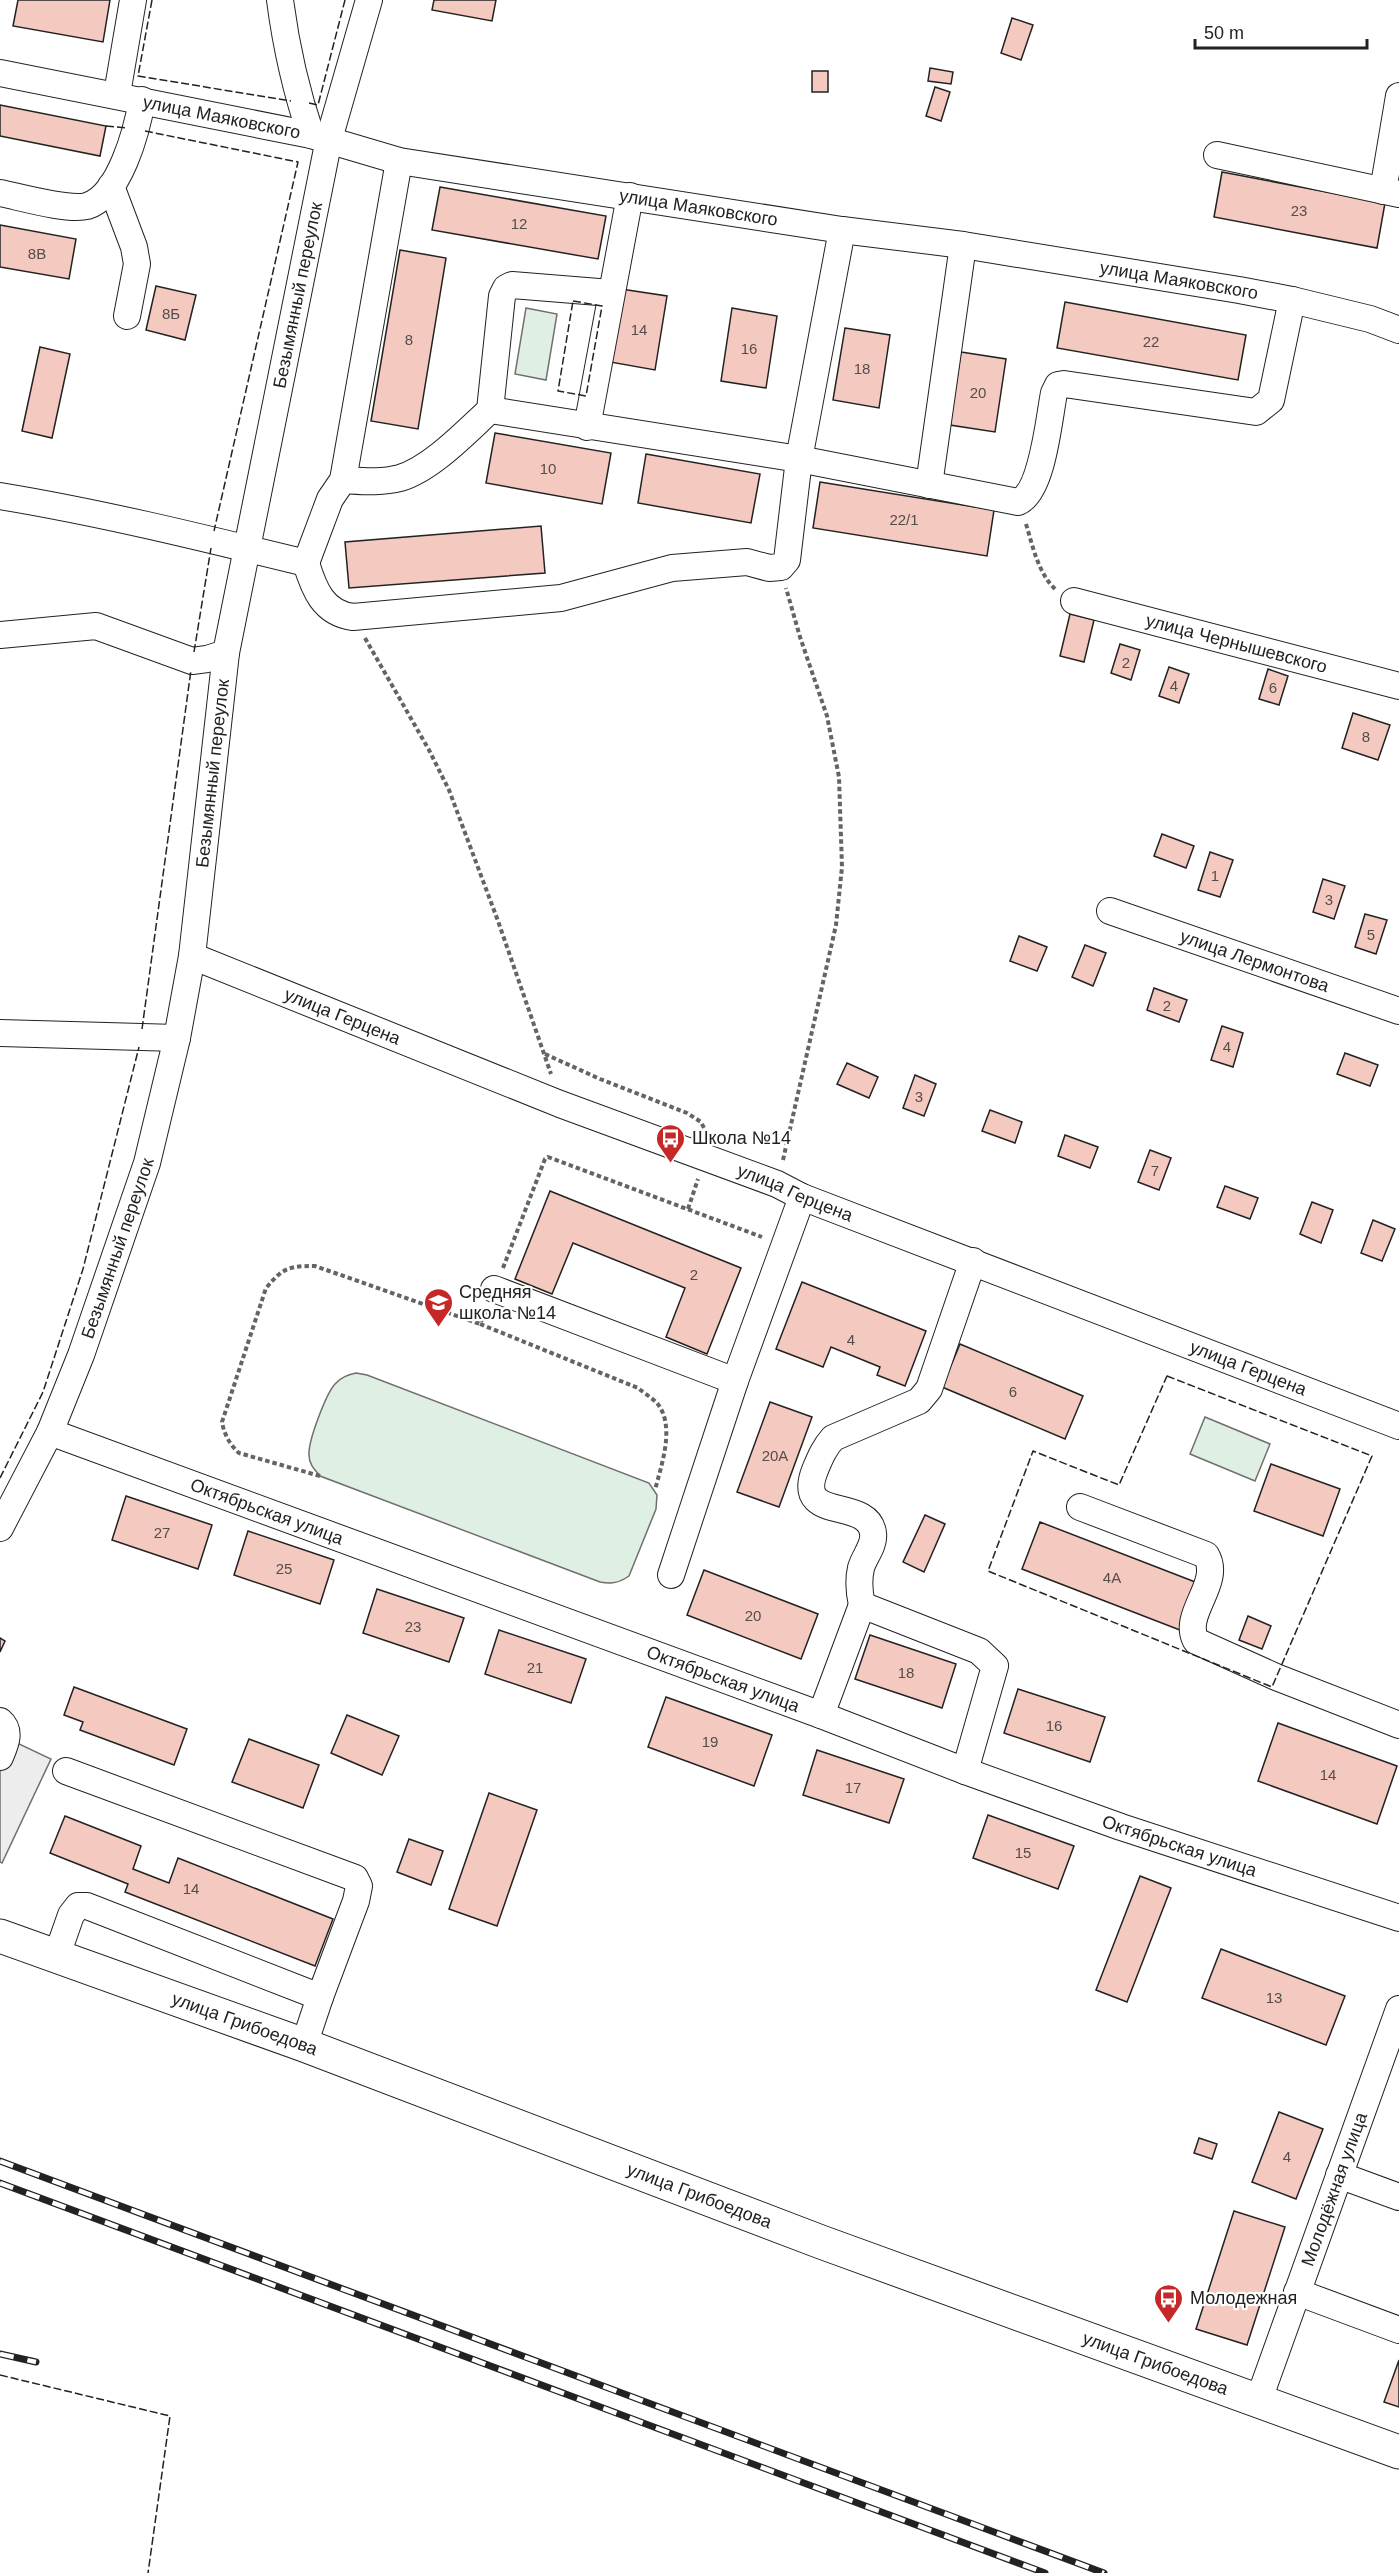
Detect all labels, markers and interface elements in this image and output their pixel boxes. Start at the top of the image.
scale bar [1195,12,1368,50]
text: 50 m [1204,23,1244,43]
street label: улица Маяковского [141,92,302,143]
street label: улица Маяковского [618,185,779,230]
street label: Безымянный переулок [269,200,326,390]
house number: 23 [1291,202,1307,219]
house number: 12 [511,215,527,232]
house number: 8В [28,245,46,262]
street label: улица Маяковского [1098,257,1260,303]
house number: 8Б [162,305,180,322]
house number: 14 [631,321,647,338]
house number: 8 [405,331,413,348]
house number: 22 [1143,333,1159,350]
house number: 16 [741,340,757,357]
house number: 18 [854,360,870,377]
house number: 20 [970,384,986,401]
house number: 10 [540,460,556,477]
house number: 22/1 [889,511,919,528]
street label: улица Чернышевского [1144,610,1329,677]
house number: 2 [1122,654,1130,671]
house number: 4 [1170,677,1178,694]
street label: Безымянный переулок [192,678,233,869]
house number: 6 [1269,679,1277,696]
house number: 8 [1362,728,1370,745]
house number: 1 [1211,867,1219,884]
house number: 3 [1325,891,1333,908]
street label: улица Лермонтова [1178,926,1333,996]
house number: 5 [1367,926,1375,943]
street label: улица Герцена [281,984,404,1049]
house number: 2 [1163,997,1171,1014]
house number: 4 [1223,1038,1231,1055]
house number: 3 [915,1088,923,1105]
bus stop icon: Школа №14 [655,1122,687,1164]
place label: Школа №14 [692,1128,791,1148]
street label: Безымянный переулок [77,1156,158,1341]
street label: улица Герцена [735,1160,856,1226]
house number: 7 [1151,1162,1159,1179]
house number: 2 [690,1266,698,1283]
place label: Средняя школа №14 [459,1282,556,1323]
school or university icon: Средняя школа №14 [422,1286,454,1328]
house number: 4 [847,1331,855,1348]
street label: улица Герцена [1187,1337,1310,1400]
house number: 6 [1009,1383,1017,1400]
house number: 20А [762,1447,788,1464]
street label: Октябрьская улица [188,1474,347,1549]
house number: 27 [154,1524,170,1541]
house number: 25 [276,1560,292,1577]
house number: 4А [1103,1569,1121,1586]
house number: 20 [745,1607,761,1624]
house number: 23 [405,1618,421,1635]
street label: Октябрьская улица [644,1642,803,1717]
house number: 21 [527,1659,543,1676]
house number: 18 [898,1664,914,1681]
house number: 16 [1046,1717,1062,1734]
house number: 19 [702,1733,718,1750]
house number: 14 [1320,1766,1336,1783]
house number: 17 [845,1779,861,1796]
street label: Октябрьская улица [1100,1811,1260,1881]
house number: 15 [1015,1844,1031,1861]
house number: 14 [183,1880,199,1897]
street label: улица Грибоедова [169,1988,321,2060]
house number: 13 [1266,1989,1282,2006]
street label: Молодёжная улица [1298,2109,1371,2269]
house number: 4 [1283,2148,1291,2165]
street label: улица Грибоедова [624,2159,775,2233]
bus stop icon: Молодежная [1153,2282,1185,2324]
place label: Молодежная [1190,2288,1297,2308]
street label: улица Грибоедова [1080,2328,1232,2399]

